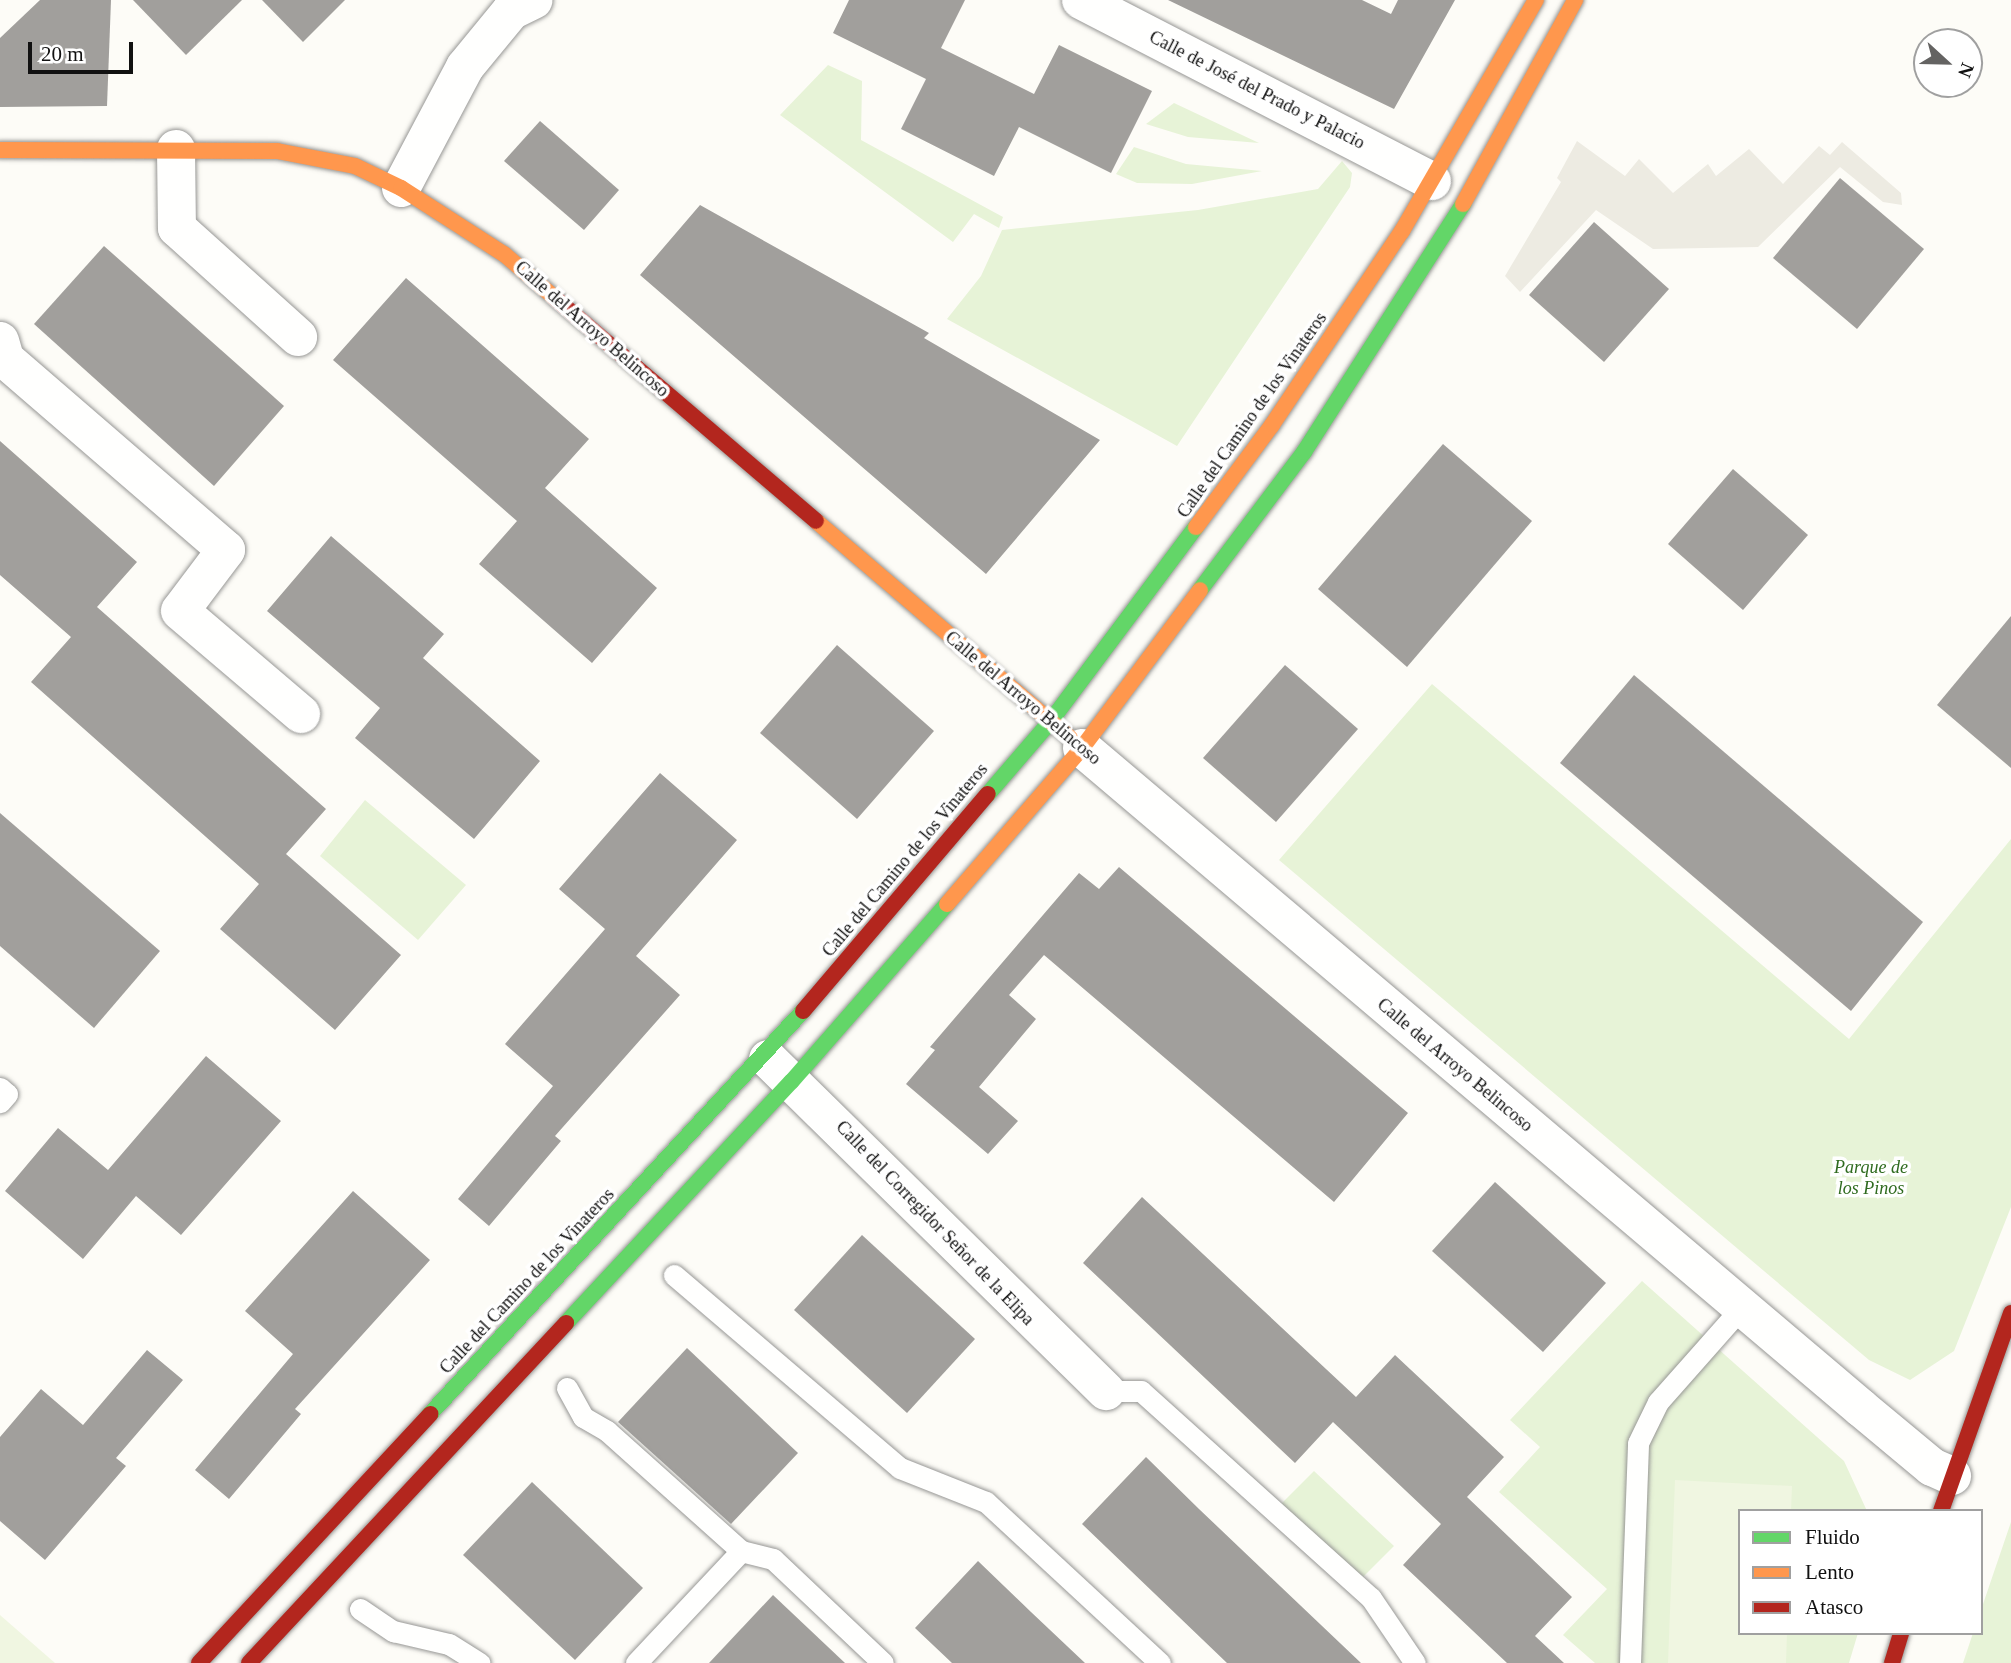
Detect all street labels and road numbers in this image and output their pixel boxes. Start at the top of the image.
street label: Calle de José del Prado y Palacio [1146,26,1368,154]
street label: Calle del Arroyo Belincoso [510,256,674,402]
street label: Calle del Camino de los Vinateros [1172,308,1332,522]
street label: Calle del Arroyo Belincoso [940,626,1106,770]
street label: Calle del Camino de los Vinateros [818,759,992,961]
street label: Calle del Arroyo Belincoso [1372,993,1538,1137]
street label: Calle del Corregidor Señor de la Elipa [831,1116,1039,1330]
street label: Calle del Camino de los Vinateros [435,1184,619,1378]

